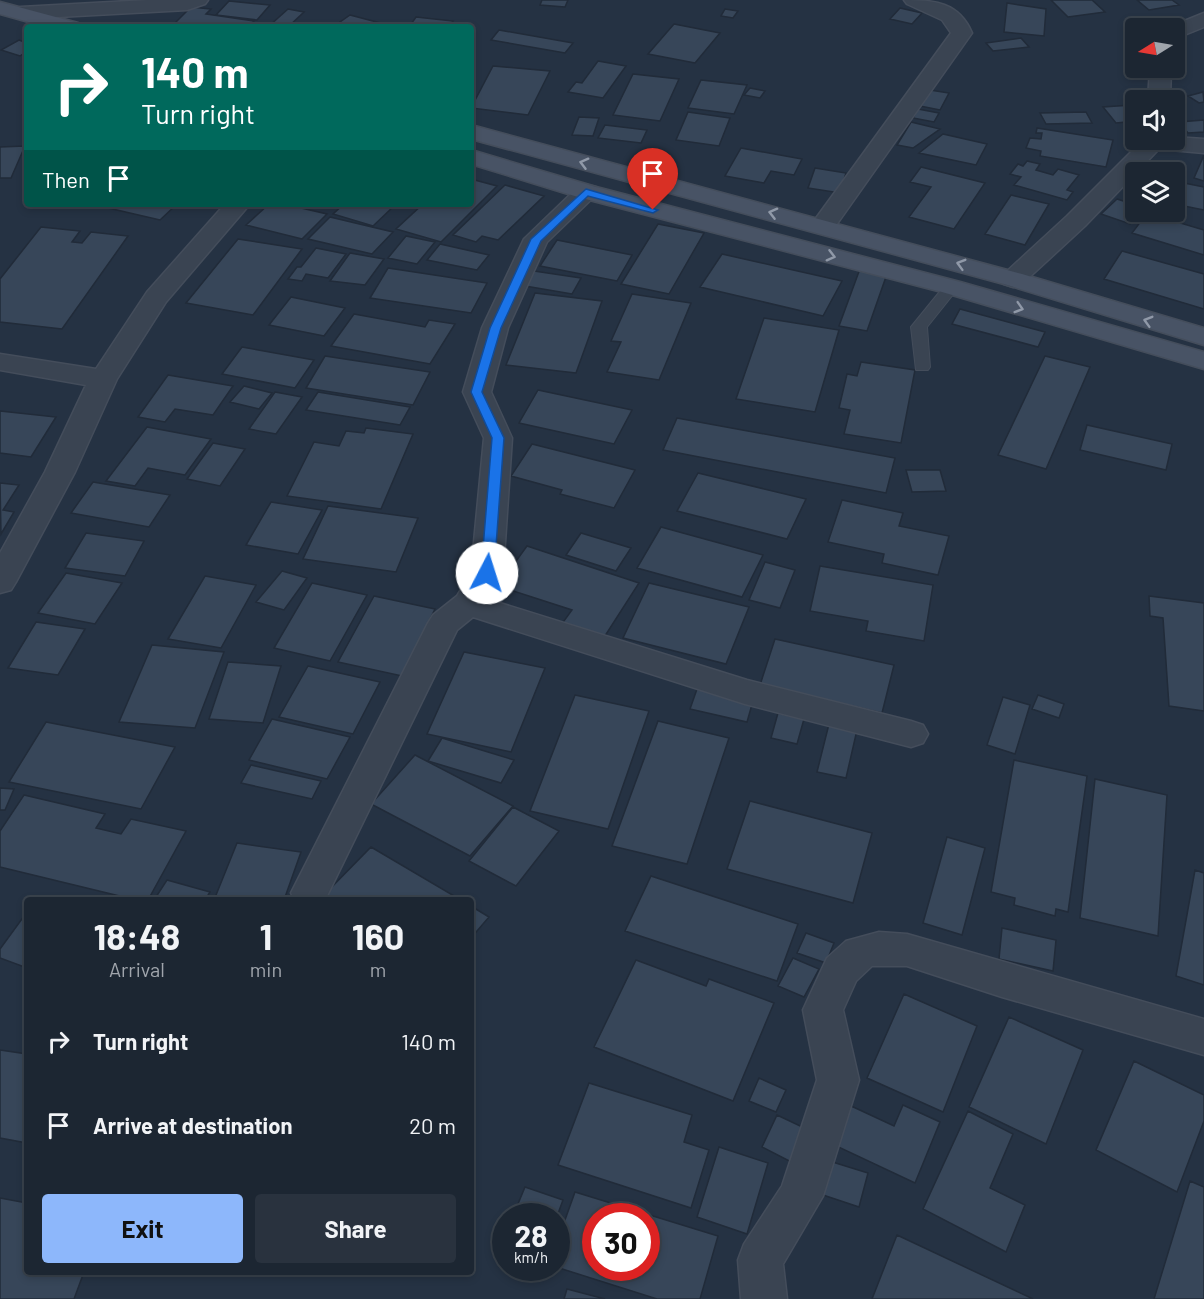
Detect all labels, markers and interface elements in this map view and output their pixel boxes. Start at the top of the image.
north arrow [1125,18,1185,78]
map controls [1125,18,1185,222]
text: 140 m [141,46,249,96]
icon: right [42,48,120,126]
button: sound [1125,90,1185,150]
text: Turn right [141,97,255,129]
pin [627,148,678,210]
icon: arrive [636,157,669,190]
one-way arrow [580,158,590,171]
icon: arrive [102,162,135,195]
button: layers [1125,162,1185,222]
text: Then [42,166,90,192]
one-way arrow [768,208,778,221]
one-way arrow [825,249,836,261]
one-way arrow [956,259,966,272]
one-way arrow [1013,301,1024,313]
one-way arrow [1143,316,1154,328]
position arrow [455,541,519,605]
text: 18:48 [94,914,180,957]
text: 1 [260,914,272,957]
text: 160 [352,914,404,957]
text: Arrival [109,957,165,981]
text: min [250,957,282,981]
text: m [370,957,386,981]
icon: right [42,1025,75,1058]
text: Turn right [93,1028,188,1054]
text: 140 m [401,1028,456,1054]
icon: arrive [42,1109,75,1142]
text: Arrive at destination [93,1112,292,1138]
text: 20 m [409,1112,456,1138]
button: Exit [42,1194,243,1263]
button: Share [255,1194,456,1263]
speed limit sign: 30 [582,1203,660,1281]
text: 28 [514,1217,548,1253]
text: km/h [514,1248,548,1266]

